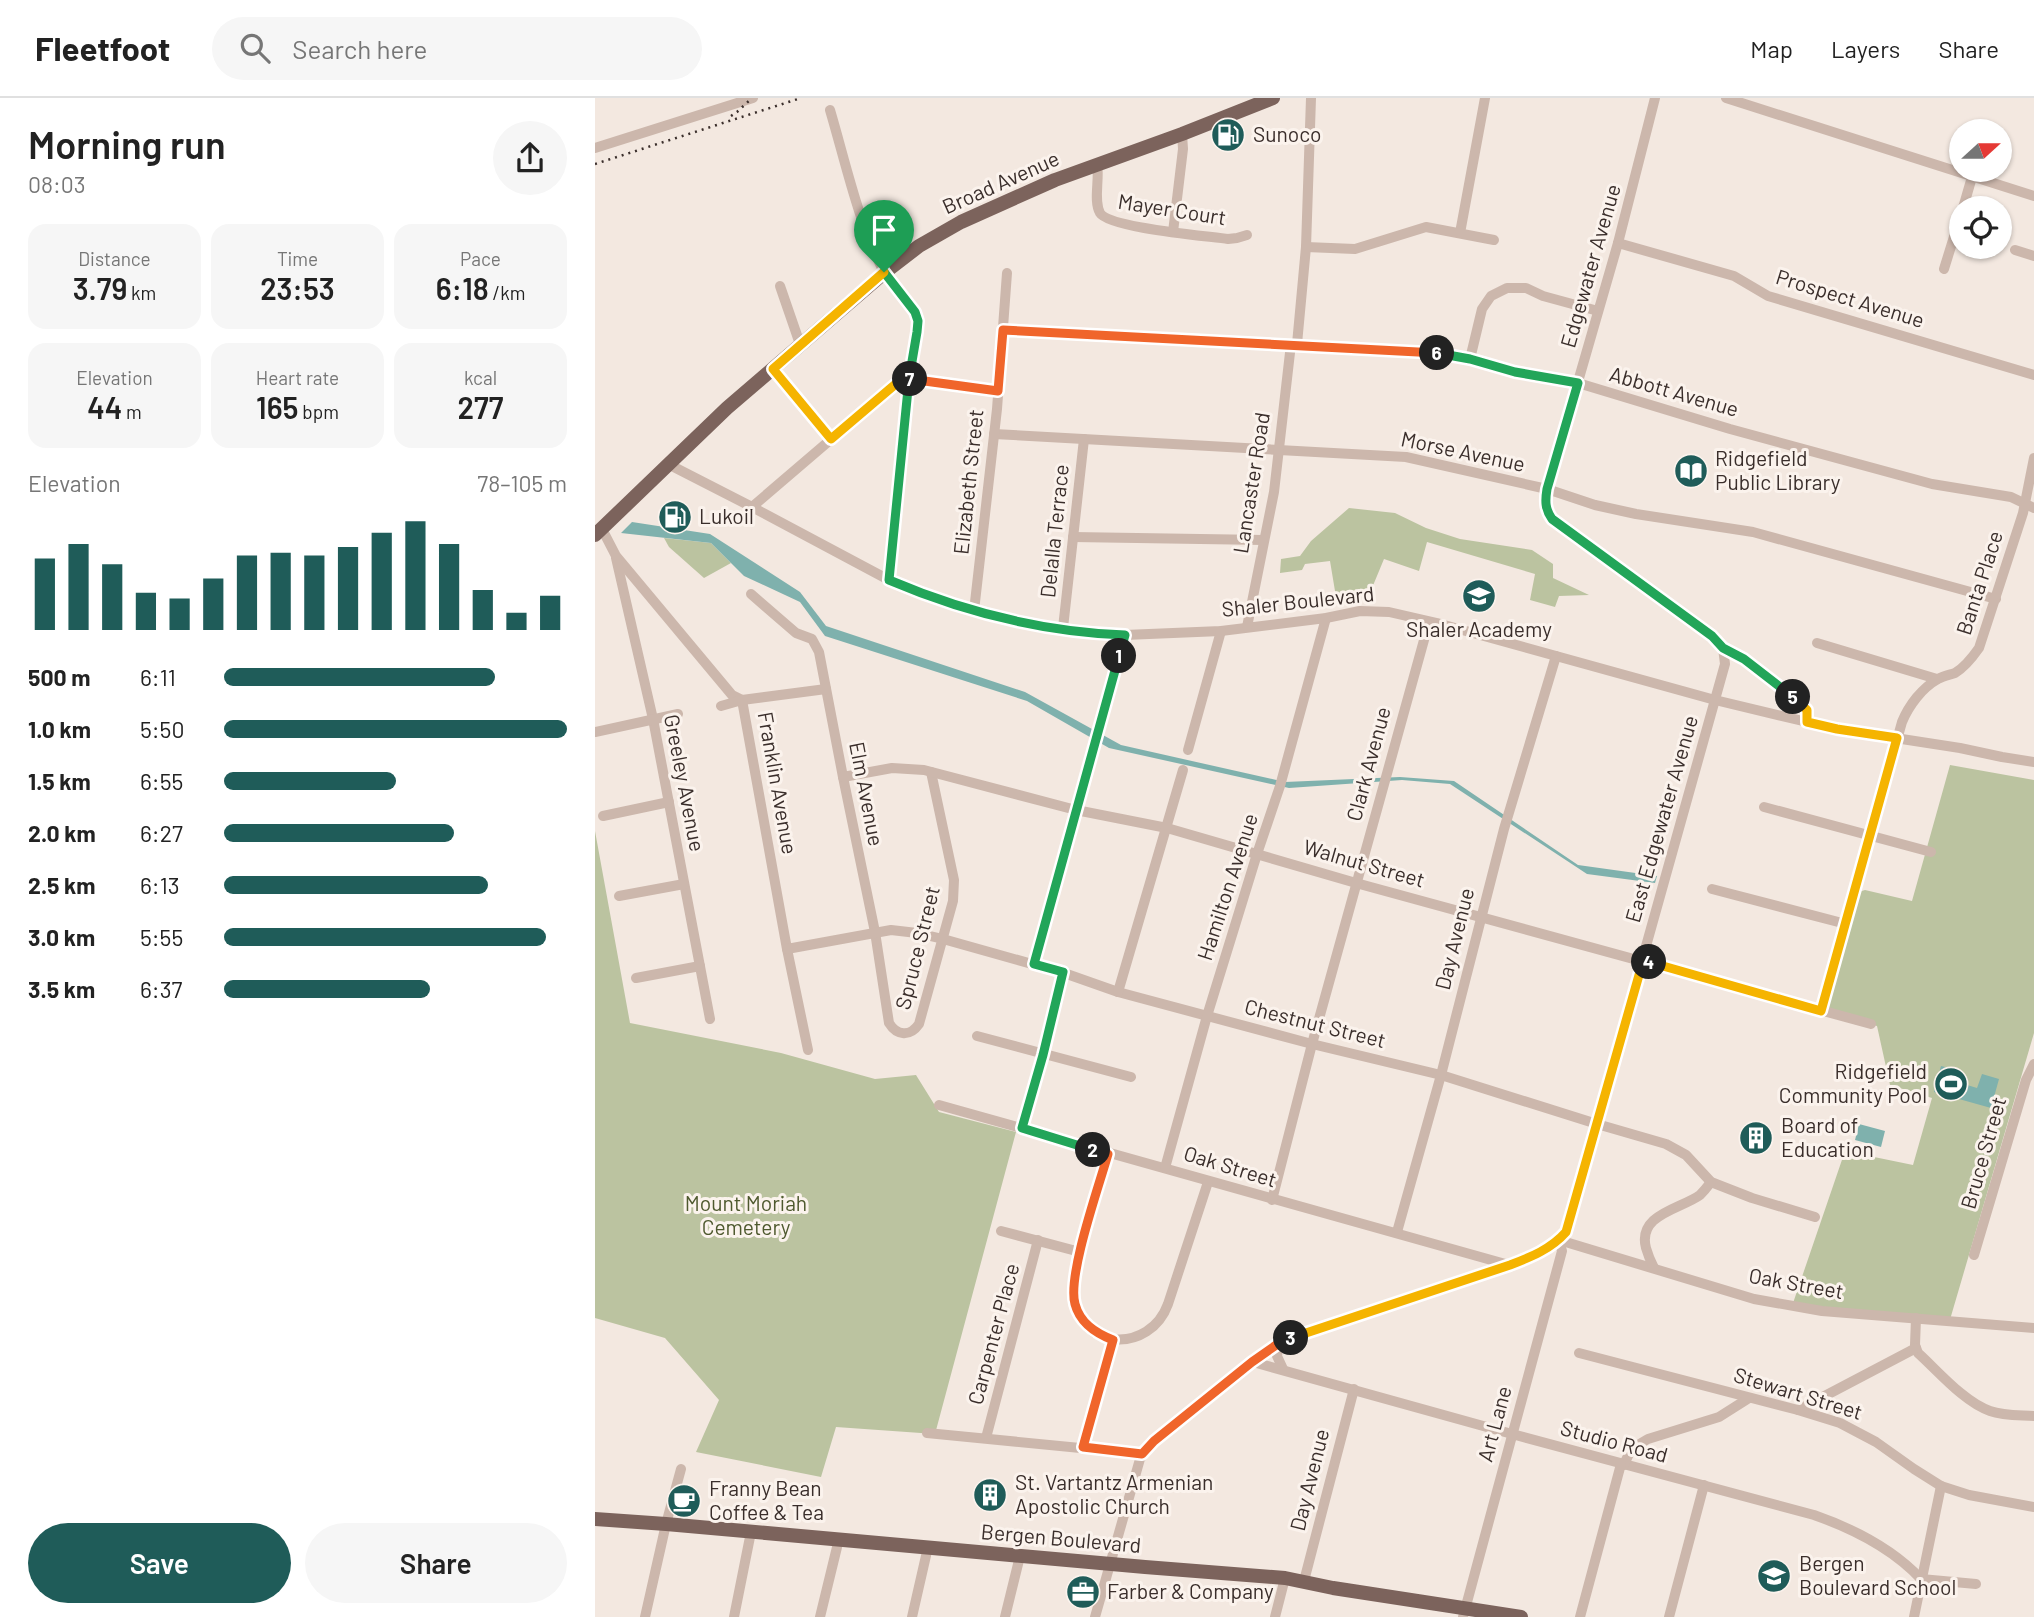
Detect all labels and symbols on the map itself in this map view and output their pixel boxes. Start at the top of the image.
fuel station icon: Sunoco [1209,116,1247,154]
north arrow [1949,119,2013,182]
place label: Sunoco [1253,121,1321,146]
street label: Broad Avenue [938,145,1063,219]
street label: Edgewater Avenue [1554,181,1625,350]
street label: Mayer Court [1116,188,1228,229]
pin [854,200,914,272]
street label: Prospect Avenue [1773,263,1928,332]
pin: 6 [1419,336,1455,370]
street label: Abbott Avenue [1607,360,1742,421]
pin: 7 [893,362,927,396]
street label: Elizabeth Street [947,408,988,556]
street label: Lancaster Road [1227,411,1274,555]
street label: Morse Avenue [1399,425,1528,476]
place label: Ridgefield Public Library [1715,445,1841,494]
library icon: Ridgefield Public Library [1672,452,1710,490]
street label: Delalla Terrace [1034,463,1073,599]
fuel station icon: Lukoil [656,498,694,536]
place label: Lukoil [699,503,754,528]
street label: Banta Place [1950,527,2007,638]
school or university icon: Shaler Academy [1460,577,1498,615]
street label: Shaler Boulevard [1220,580,1375,621]
place label: Shaler Academy [1406,616,1552,641]
pin: 1 [1101,638,1137,674]
pin: 5 [1775,680,1811,714]
street label: Clark Avenue [1340,704,1395,824]
street label: Franklin Avenue [754,710,803,856]
street label: Greeley Avenue [660,712,711,853]
street label: East Edgewater Avenue [1619,712,1702,925]
street label: Elm Avenue [845,739,890,848]
street label: Hamilton Avenue [1191,810,1262,963]
street label: Walnut Street [1301,833,1428,892]
street label: Spruce Street [889,883,944,1012]
street label: Day Avenue [1429,885,1478,992]
pin: 4 [1631,944,1667,980]
street label: Chestnut Street [1242,993,1388,1052]
place label: Ridgefield Community Pool [1779,1058,1927,1107]
sports icon: Ridgefield Community Pool [1932,1065,1970,1103]
street label: Bruce Street [1955,1094,2011,1212]
place label: Board of Education [1781,1112,1874,1161]
building icon: Board of Education [1737,1119,1775,1157]
pin: 2 [1075,1132,1111,1168]
street label: Oak Street [1181,1140,1280,1192]
park label: Mount Moriah Cemetery [685,1190,807,1239]
street label: Carpenter Place [962,1260,1023,1407]
street label: Oak Street [1747,1262,1846,1303]
pin: 3 [1273,1320,1309,1356]
street label: Stewart Street [1731,1361,1866,1424]
street label: Art Lane [1471,1383,1516,1464]
street label: Studio Road [1558,1414,1671,1467]
street label: Day Avenue [1284,1426,1333,1533]
place label: St. Vartantz Armenian Apostolic Church [1015,1469,1213,1518]
place label: Franny Bean Coffee & Tea [709,1475,824,1524]
building icon: St. Vartantz Armenian Apostolic Church [971,1476,1009,1514]
cafe icon: Franny Bean Coffee & Tea [665,1482,703,1520]
street label: Bergen Boulevard [980,1518,1142,1557]
place label: Bergen Boulevard School [1799,1550,1956,1599]
school or university icon: Bergen Boulevard School [1755,1557,1793,1595]
office icon: Farber & Company [1064,1573,1102,1611]
place label: Farber & Company [1107,1578,1274,1603]

